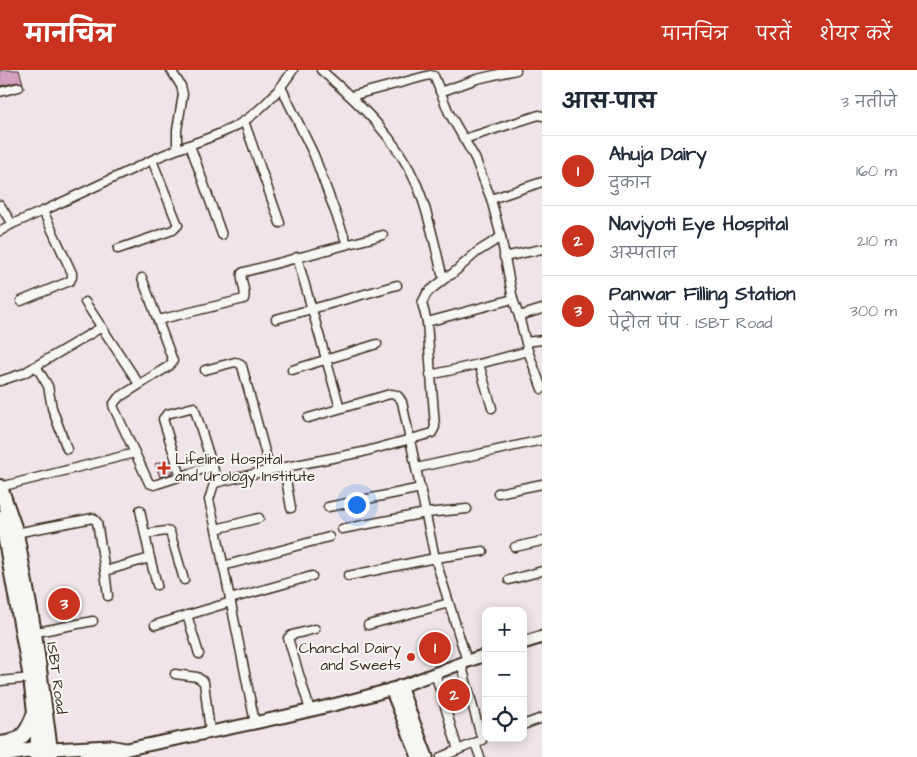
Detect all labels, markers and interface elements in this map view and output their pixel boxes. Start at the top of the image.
text: मानचित्र [25,18,114,52]
text: मानचित्र [662,22,728,47]
text: परतें [756,22,791,47]
text: शेयर करें [819,22,892,47]
text: आस-पास [562,87,656,116]
text: 3 नतीजे [841,91,897,113]
text: Ahuja Dairy [609,141,707,168]
text: 1 [577,160,579,182]
text: 160 m [856,160,897,182]
text: दुकान [609,172,651,194]
text: Navjyoti Eye Hospital [609,211,788,238]
text: 2 [573,230,583,252]
text: 210 m [857,230,897,252]
text: अस्पताल [609,242,677,264]
text: Panwar Filling Station [609,281,796,308]
text: 3 [574,300,582,322]
text: 300 m [850,300,897,322]
text: पेट्रोल पंप · ISBT Road [609,312,773,334]
place label: Lifeline Hospital and Urology Institute [175,449,315,488]
marker: Lifeline Hospital and Urology Institute [157,461,171,475]
your location [344,492,370,518]
pin: 3 [48,585,80,623]
map controls [482,607,527,742]
button: + [482,607,527,652]
pin: 1 [419,629,451,667]
place label: Chanchal Dairy and Sweets [299,638,401,676]
street label: ISBT Road [41,641,72,716]
marker: Chanchal Dairy and Sweets [405,651,417,663]
button: − [482,652,527,697]
pin: 2 [438,676,470,714]
button: locate [482,697,527,742]

